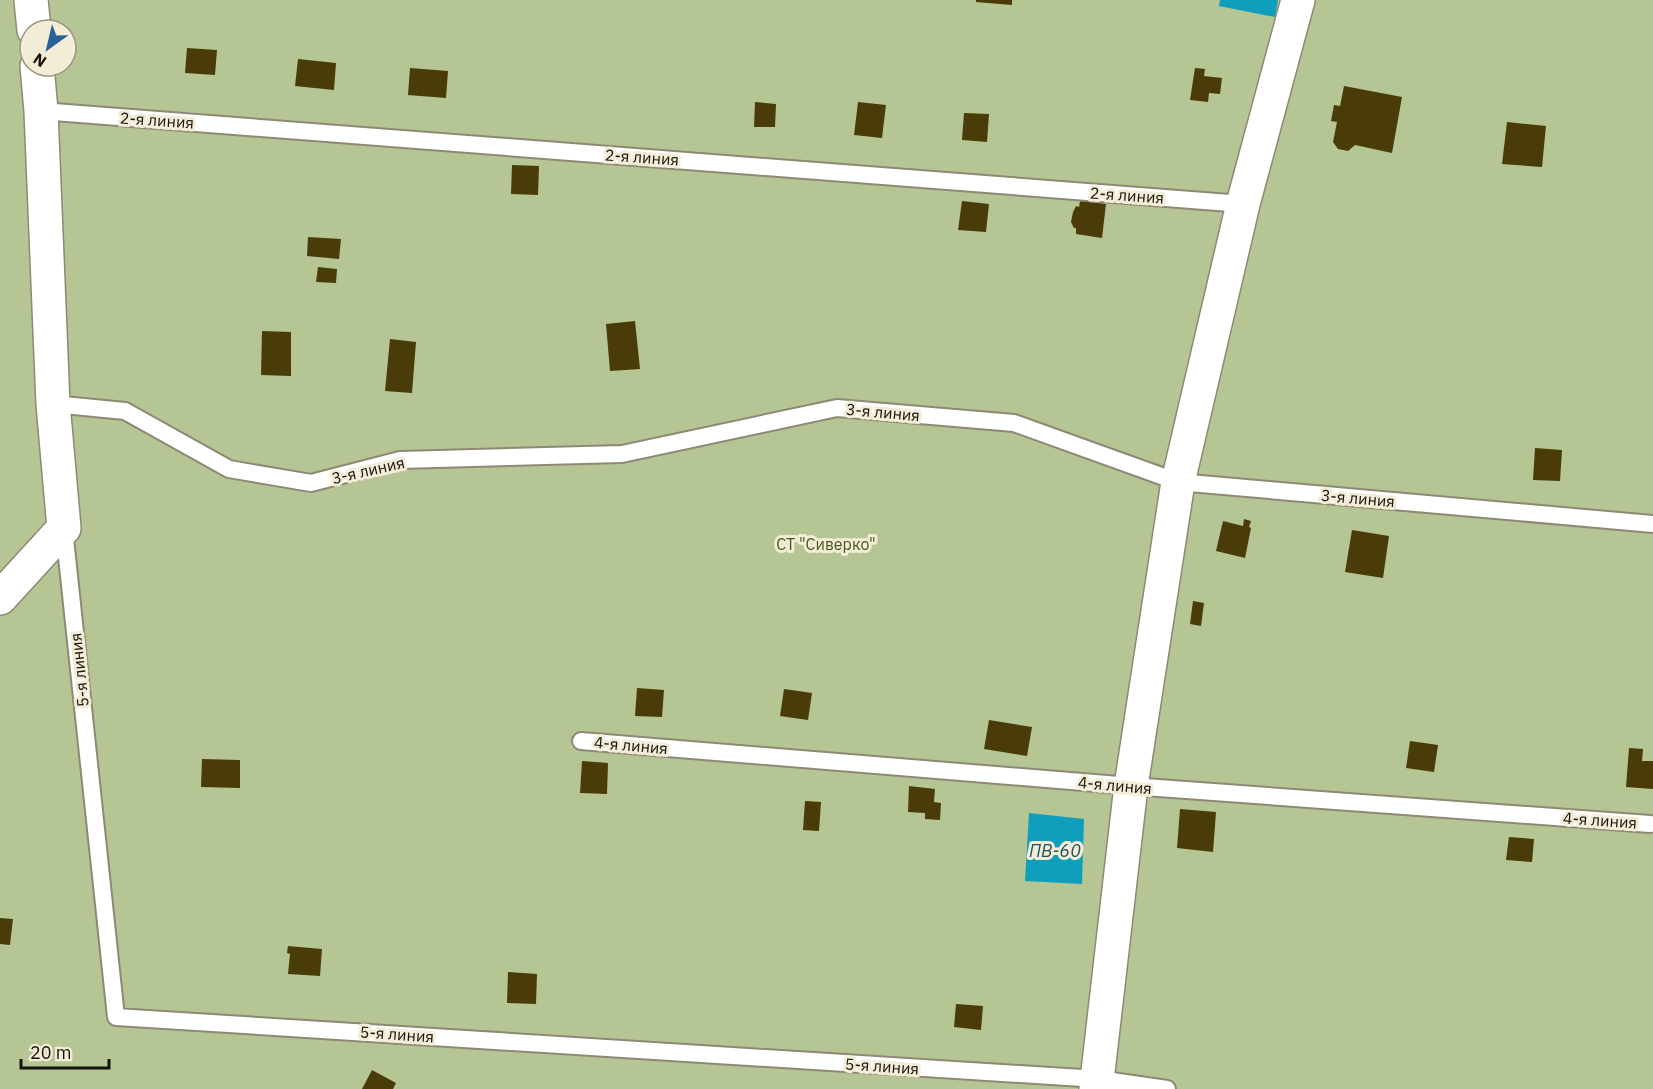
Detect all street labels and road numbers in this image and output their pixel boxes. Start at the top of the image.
street label: 2-я линия [119,107,195,133]
street label: 2-я линия [604,144,680,170]
street label: 2-я линия [1089,182,1165,208]
street label: 3-я линия [845,399,921,425]
street label: 3-я линия [330,452,406,488]
street label: 3-я линия [1320,485,1396,511]
street label: 5-я линия [65,632,93,708]
street label: 4-я линия [593,732,669,758]
street label: 4-я линия [1077,772,1153,798]
street label: 4-я линия [1562,807,1638,833]
street label: 5-я линия [359,1021,435,1047]
street label: 5-я линия [844,1053,920,1079]

